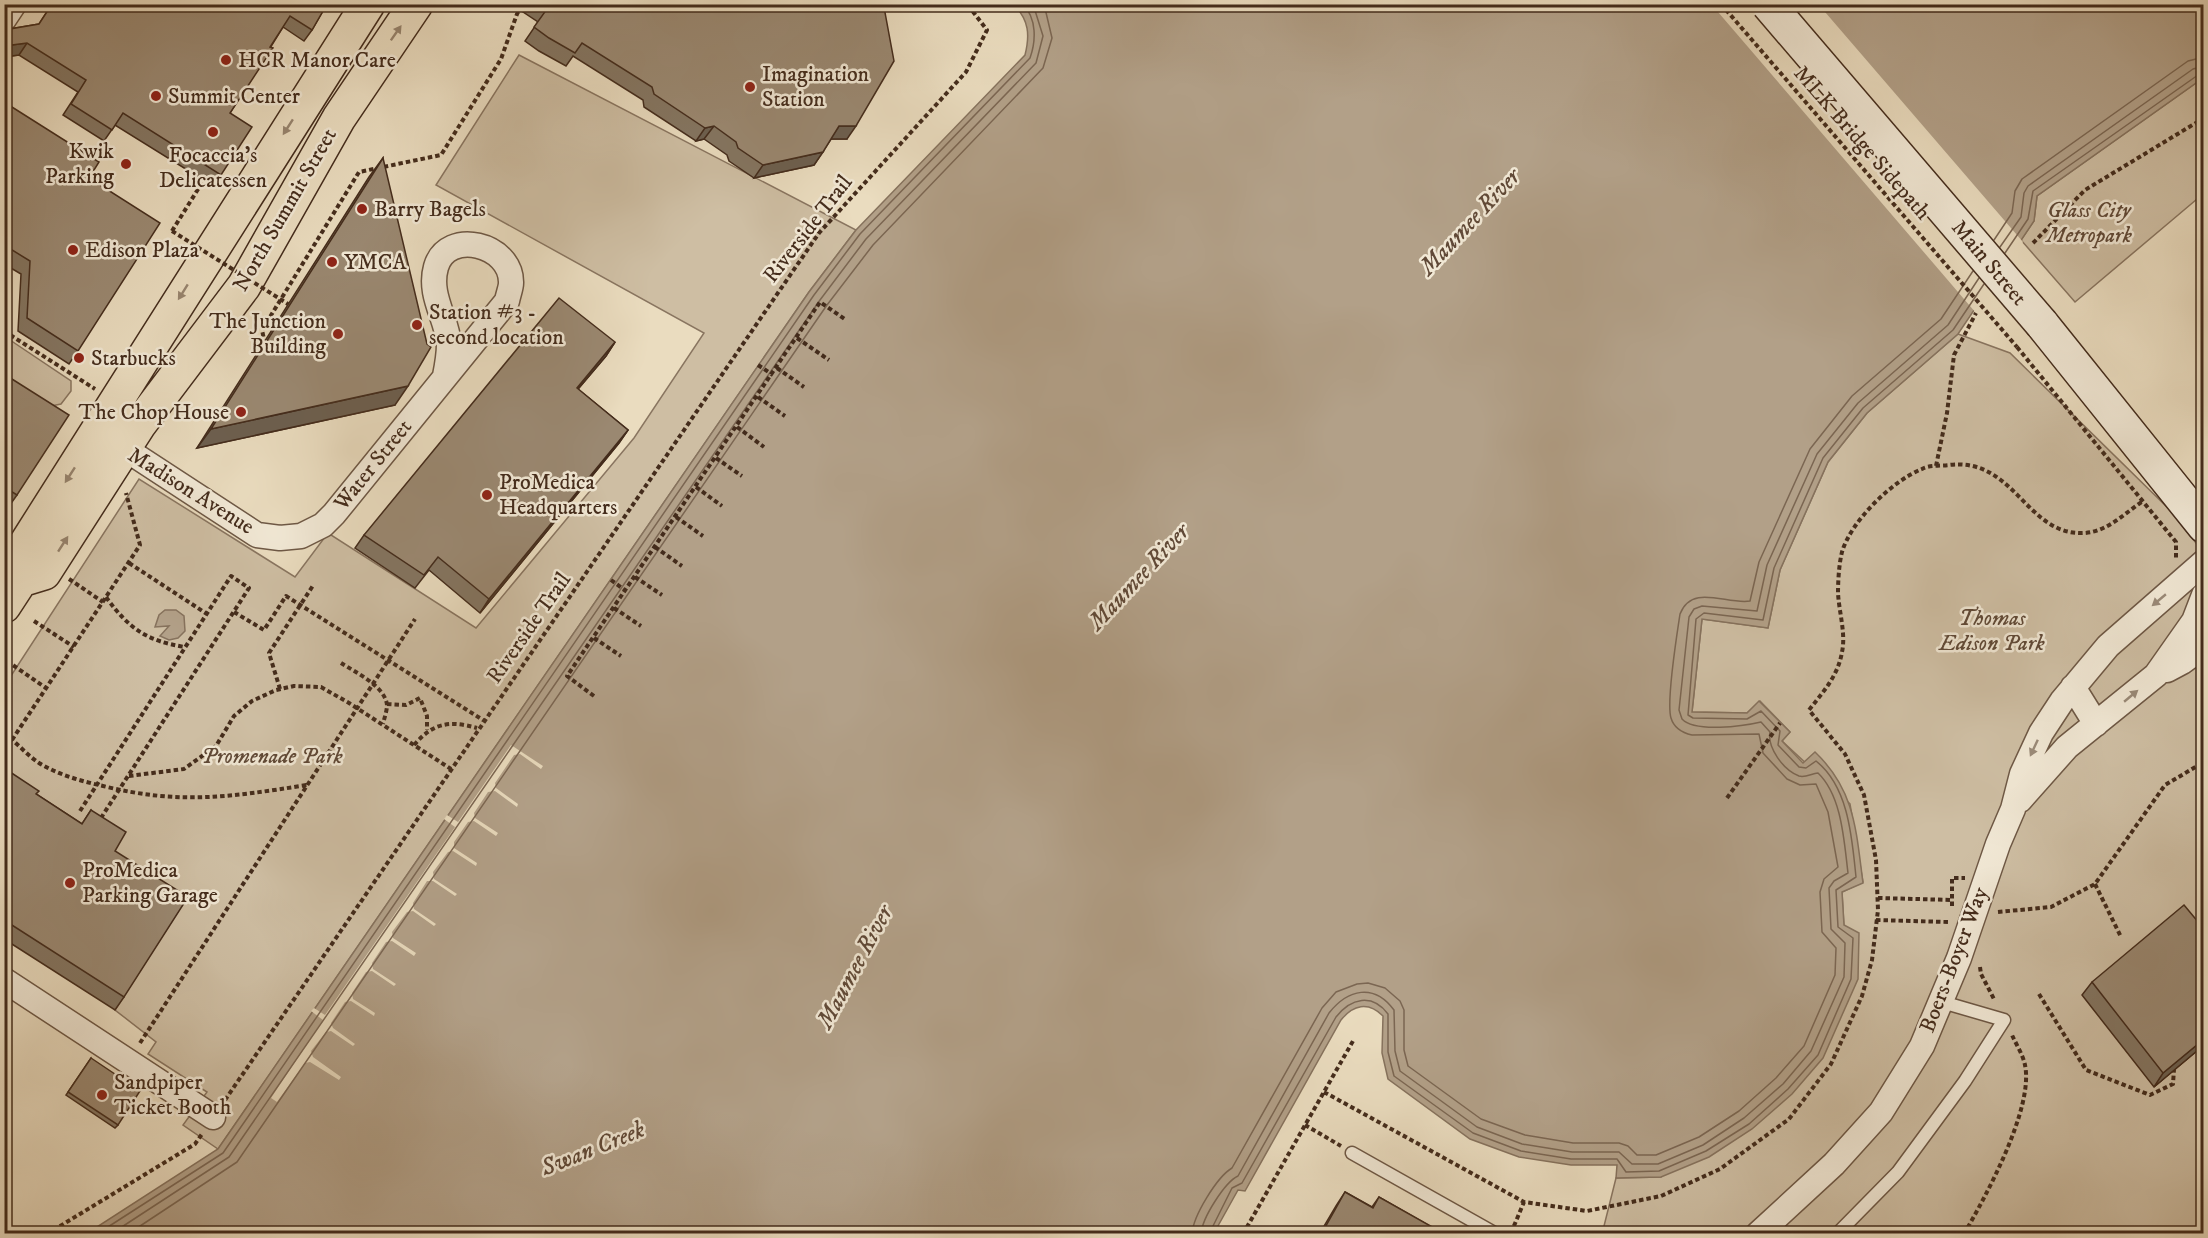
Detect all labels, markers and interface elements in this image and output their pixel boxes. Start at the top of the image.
one-way arrow [390,26,402,42]
place label: HCR Manor Care [238,47,396,74]
marker: HCR Manor Care [219,53,233,67]
street label: MLK Bridge Sidepath [1788,60,1937,226]
place label: Imagination Station [762,61,870,113]
marker: Imagination Station [743,80,757,94]
place label: Summit Center [168,83,301,110]
marker: Summit Center [149,89,163,103]
one-way arrow [283,119,294,136]
street label: North Summit Street [227,123,343,297]
marker: Focaccia's Delicatessen [206,125,220,139]
place label: Kwik Parking [45,138,114,190]
place label: Focaccia's Delicatessen [159,142,268,194]
marker: Kwik Parking [119,157,133,171]
water label: Maumee River [1412,161,1529,283]
street label: Riverside Trail [758,169,859,288]
place label: Barry Bagels [374,196,486,223]
park label: Glass City Metropark [2044,197,2133,249]
marker: Barry Bagels [355,202,369,216]
street label: Main Street [1945,215,2033,311]
place label: Edison Plaza [85,237,200,264]
marker: Edison Plaza [66,243,80,257]
place label: YMCA [344,249,407,276]
marker: YMCA [325,255,339,269]
one-way arrow [178,284,189,300]
place label: Station #3 - second location [429,299,564,351]
place label: The Junction Building [209,308,326,360]
marker: Station #3 - second location [410,318,424,332]
marker: The Junction Building [331,327,345,341]
place label: Starbucks [91,345,176,372]
marker: Starbucks [72,351,86,365]
place label: The Chop House [79,399,229,426]
marker: The Chop House [234,405,248,419]
street label: Water Street [327,414,418,517]
street label: Madison Avenue [123,441,259,541]
one-way arrow [64,467,75,483]
place label: ProMedica Headquarters [499,469,617,521]
marker: ProMedica Headquarters [480,488,494,502]
water label: Maumee River [1081,516,1198,638]
one-way arrow [57,535,68,552]
street label: Riverside Trail [481,567,577,689]
one-way arrow [2151,594,2167,607]
park label: Thomas Edison Park [1937,605,2046,657]
one-way arrow [2123,690,2138,703]
one-way arrow [2030,740,2039,757]
park label: Promenade Park [201,743,344,770]
place label: ProMedica Parking Garage [82,857,218,909]
marker: ProMedica Parking Garage [63,876,77,890]
street label: Boers-Boyer Way [1914,883,1994,1037]
water label: Maumee River [809,898,901,1035]
place label: Sandpiper Ticket Booth [114,1069,232,1121]
marker: Sandpiper Ticket Booth [95,1088,109,1102]
water label: Swan Creek [536,1115,649,1184]

